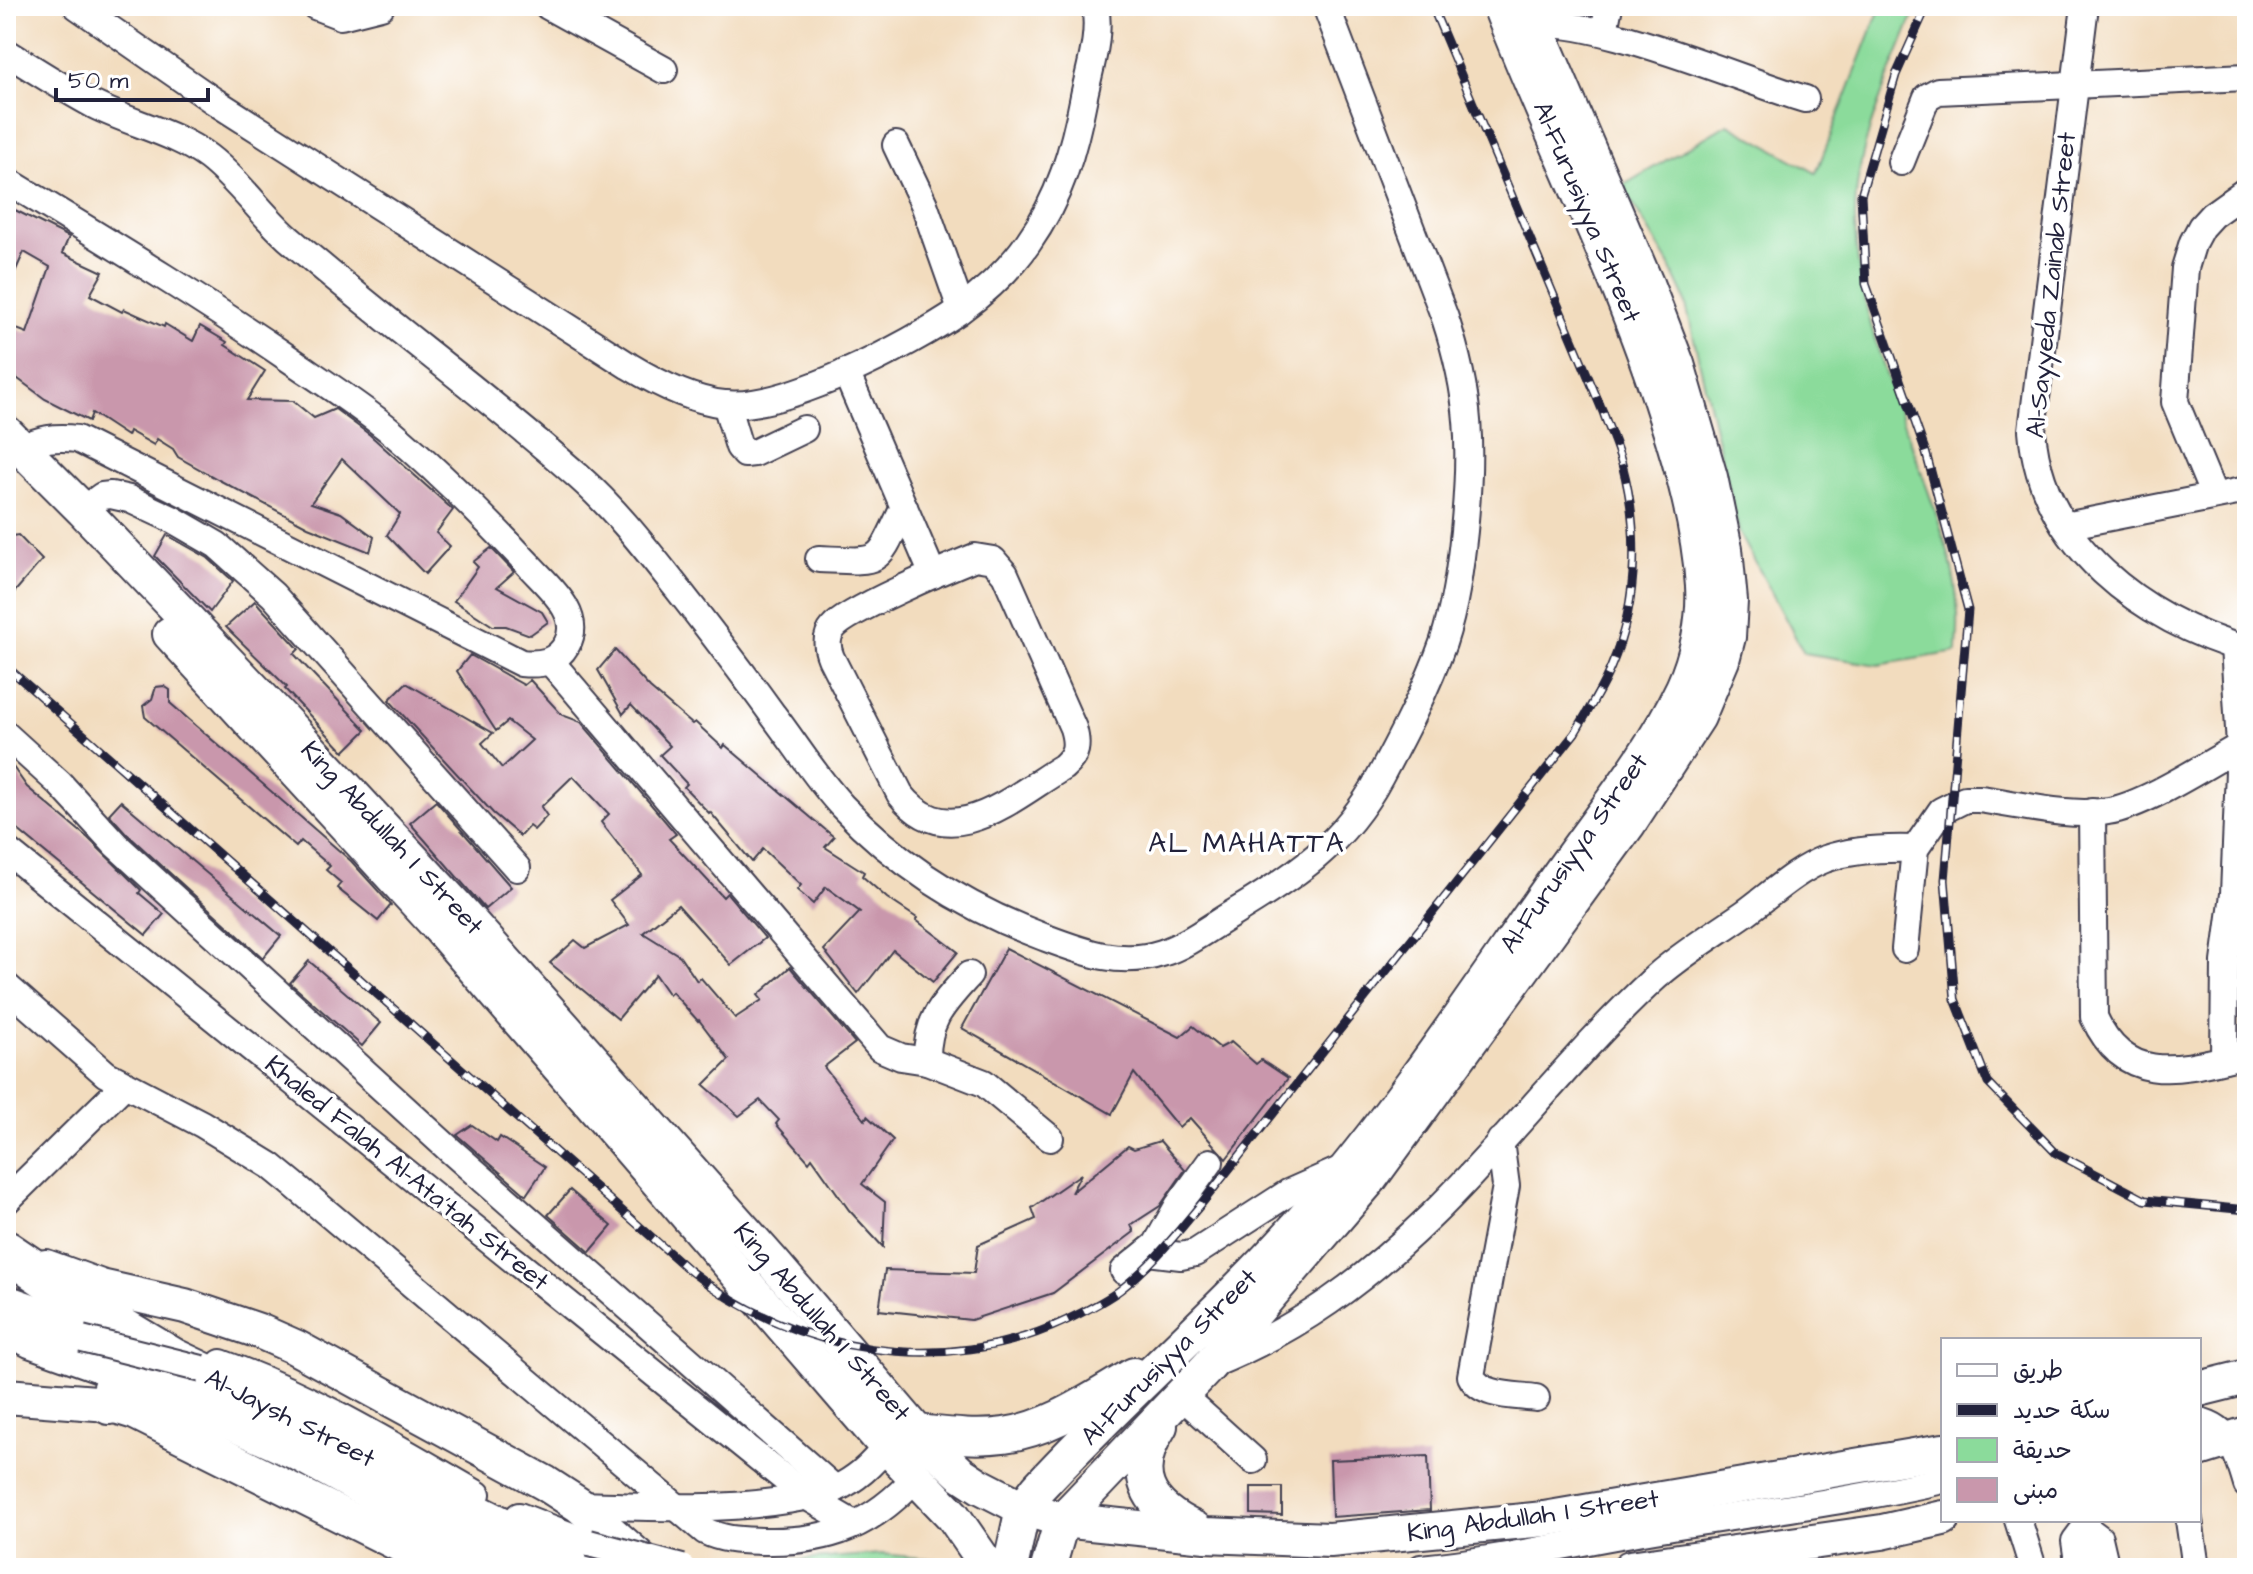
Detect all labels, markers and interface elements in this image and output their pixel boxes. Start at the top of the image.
scale bar [56,52,208,102]
text: 50 m [68,64,129,98]
street label: Al-Furusiyya Street [1522,96,1650,329]
street label: Al-Sayyeda Zainab Street [2017,130,2087,440]
street label: King Abdullah I Street [291,733,492,945]
street label: Al-Furusiyya Street [1491,745,1659,962]
district label: AL MAHATTA [1148,824,1346,863]
street label: Khaled Falah Al-Ata’tah Street [257,1047,557,1299]
street label: King Abdullah I Street [724,1215,919,1431]
street label: Al-Furusiyya Street [1072,1260,1267,1455]
legend [1941,1338,2201,1522]
text: طريق [2013,1354,2063,1388]
street label: Al-Jaysh Street [198,1360,382,1478]
text: سكة حديد [2013,1394,2110,1428]
text: حديقة [2013,1434,2072,1468]
text: مبنى [2013,1474,2058,1508]
street label: King Abdullah I Street [1405,1480,1662,1553]

